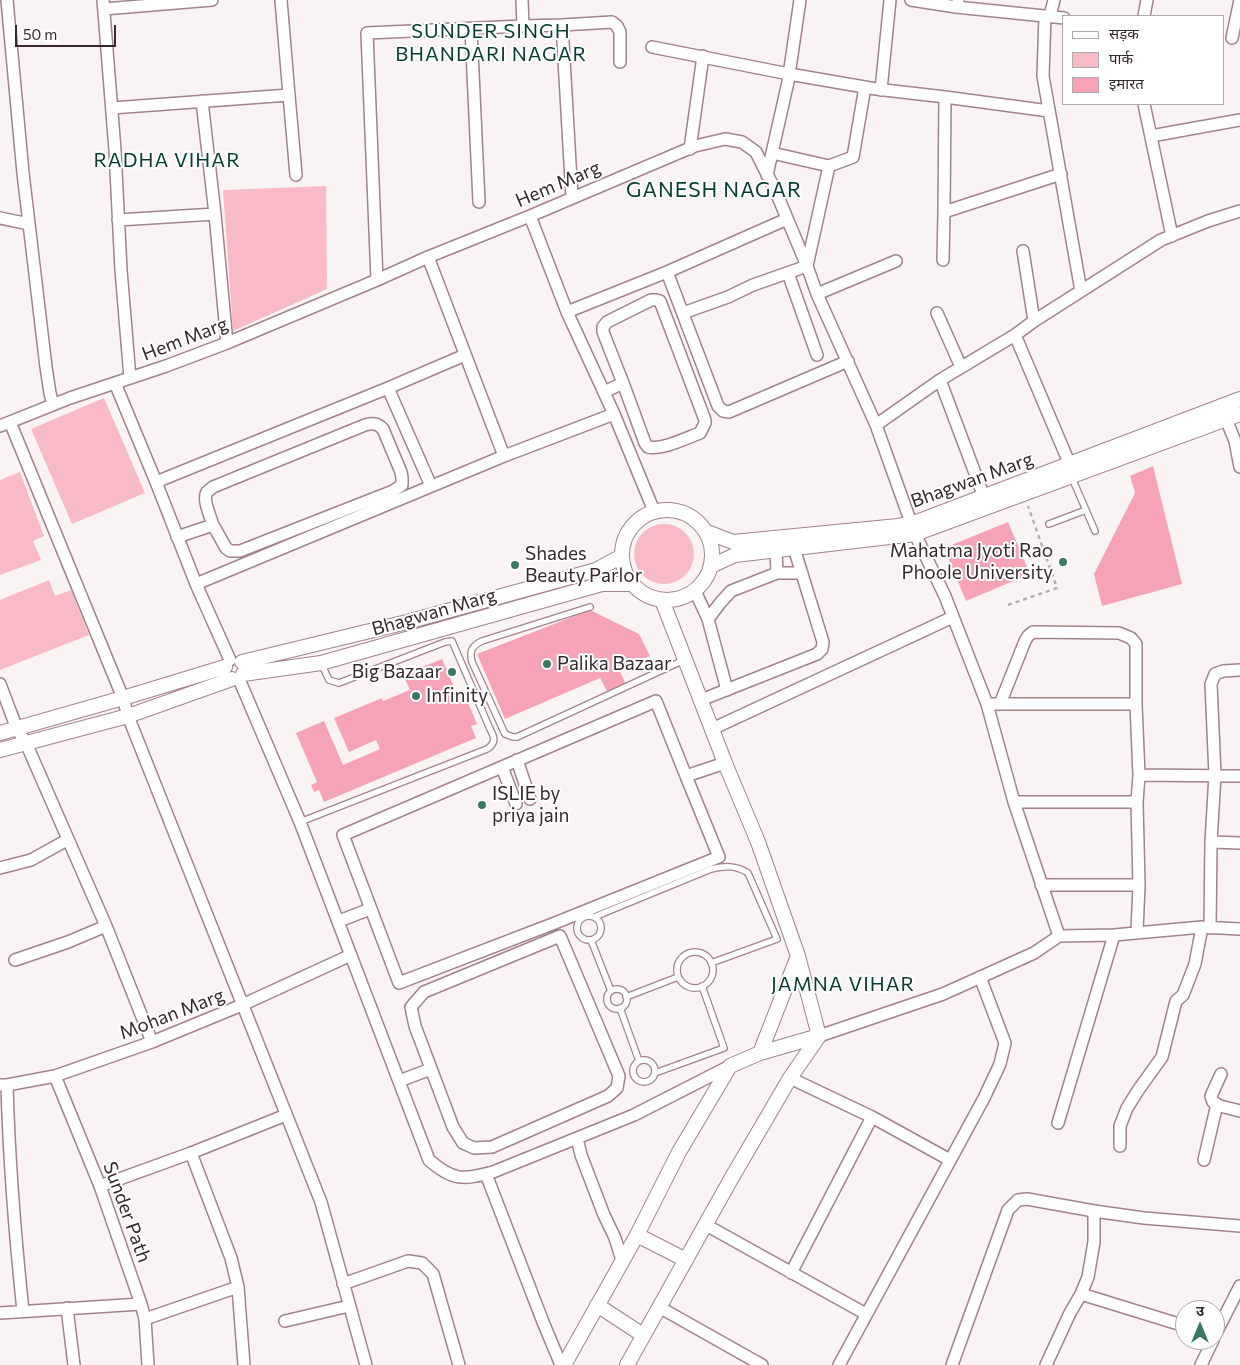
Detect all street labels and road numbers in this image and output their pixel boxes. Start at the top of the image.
street label: Hem Marg [512,156,604,212]
street label: Hem Marg [139,312,231,366]
street label: Bhagwan Marg [908,447,1036,513]
street label: Bhagwan Marg [369,583,499,641]
street label: Mohan Marg [116,984,228,1044]
street label: Sunder Path [98,1159,156,1265]

